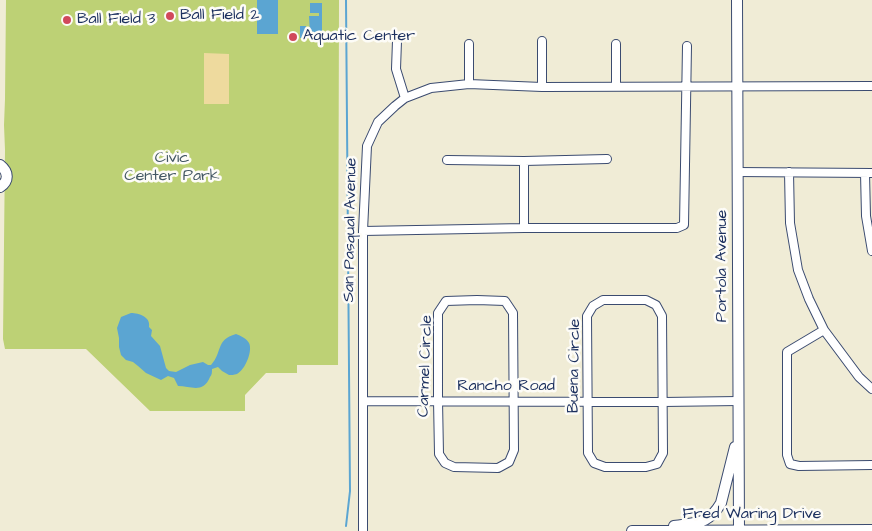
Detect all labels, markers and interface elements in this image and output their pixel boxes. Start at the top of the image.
place label: Ball Field 2 [180,6,259,26]
place label: Ball Field 3 [77,10,155,30]
marker: Ball Field 2 [164,10,176,22]
marker: Ball Field 3 [61,14,73,26]
place label: Aquatic Center [303,27,415,47]
marker: Aquatic Center [287,31,299,43]
park label: Civic Center Park [124,149,220,187]
street label: San Pasqual Avenue [340,158,362,302]
street label: Portola Avenue [713,210,733,322]
street label: Carmel Circle [415,315,437,417]
street label: Buena Circle [565,319,585,413]
street label: Rancho Road [457,377,555,397]
street label: Fred Waring Drive [683,505,821,525]

